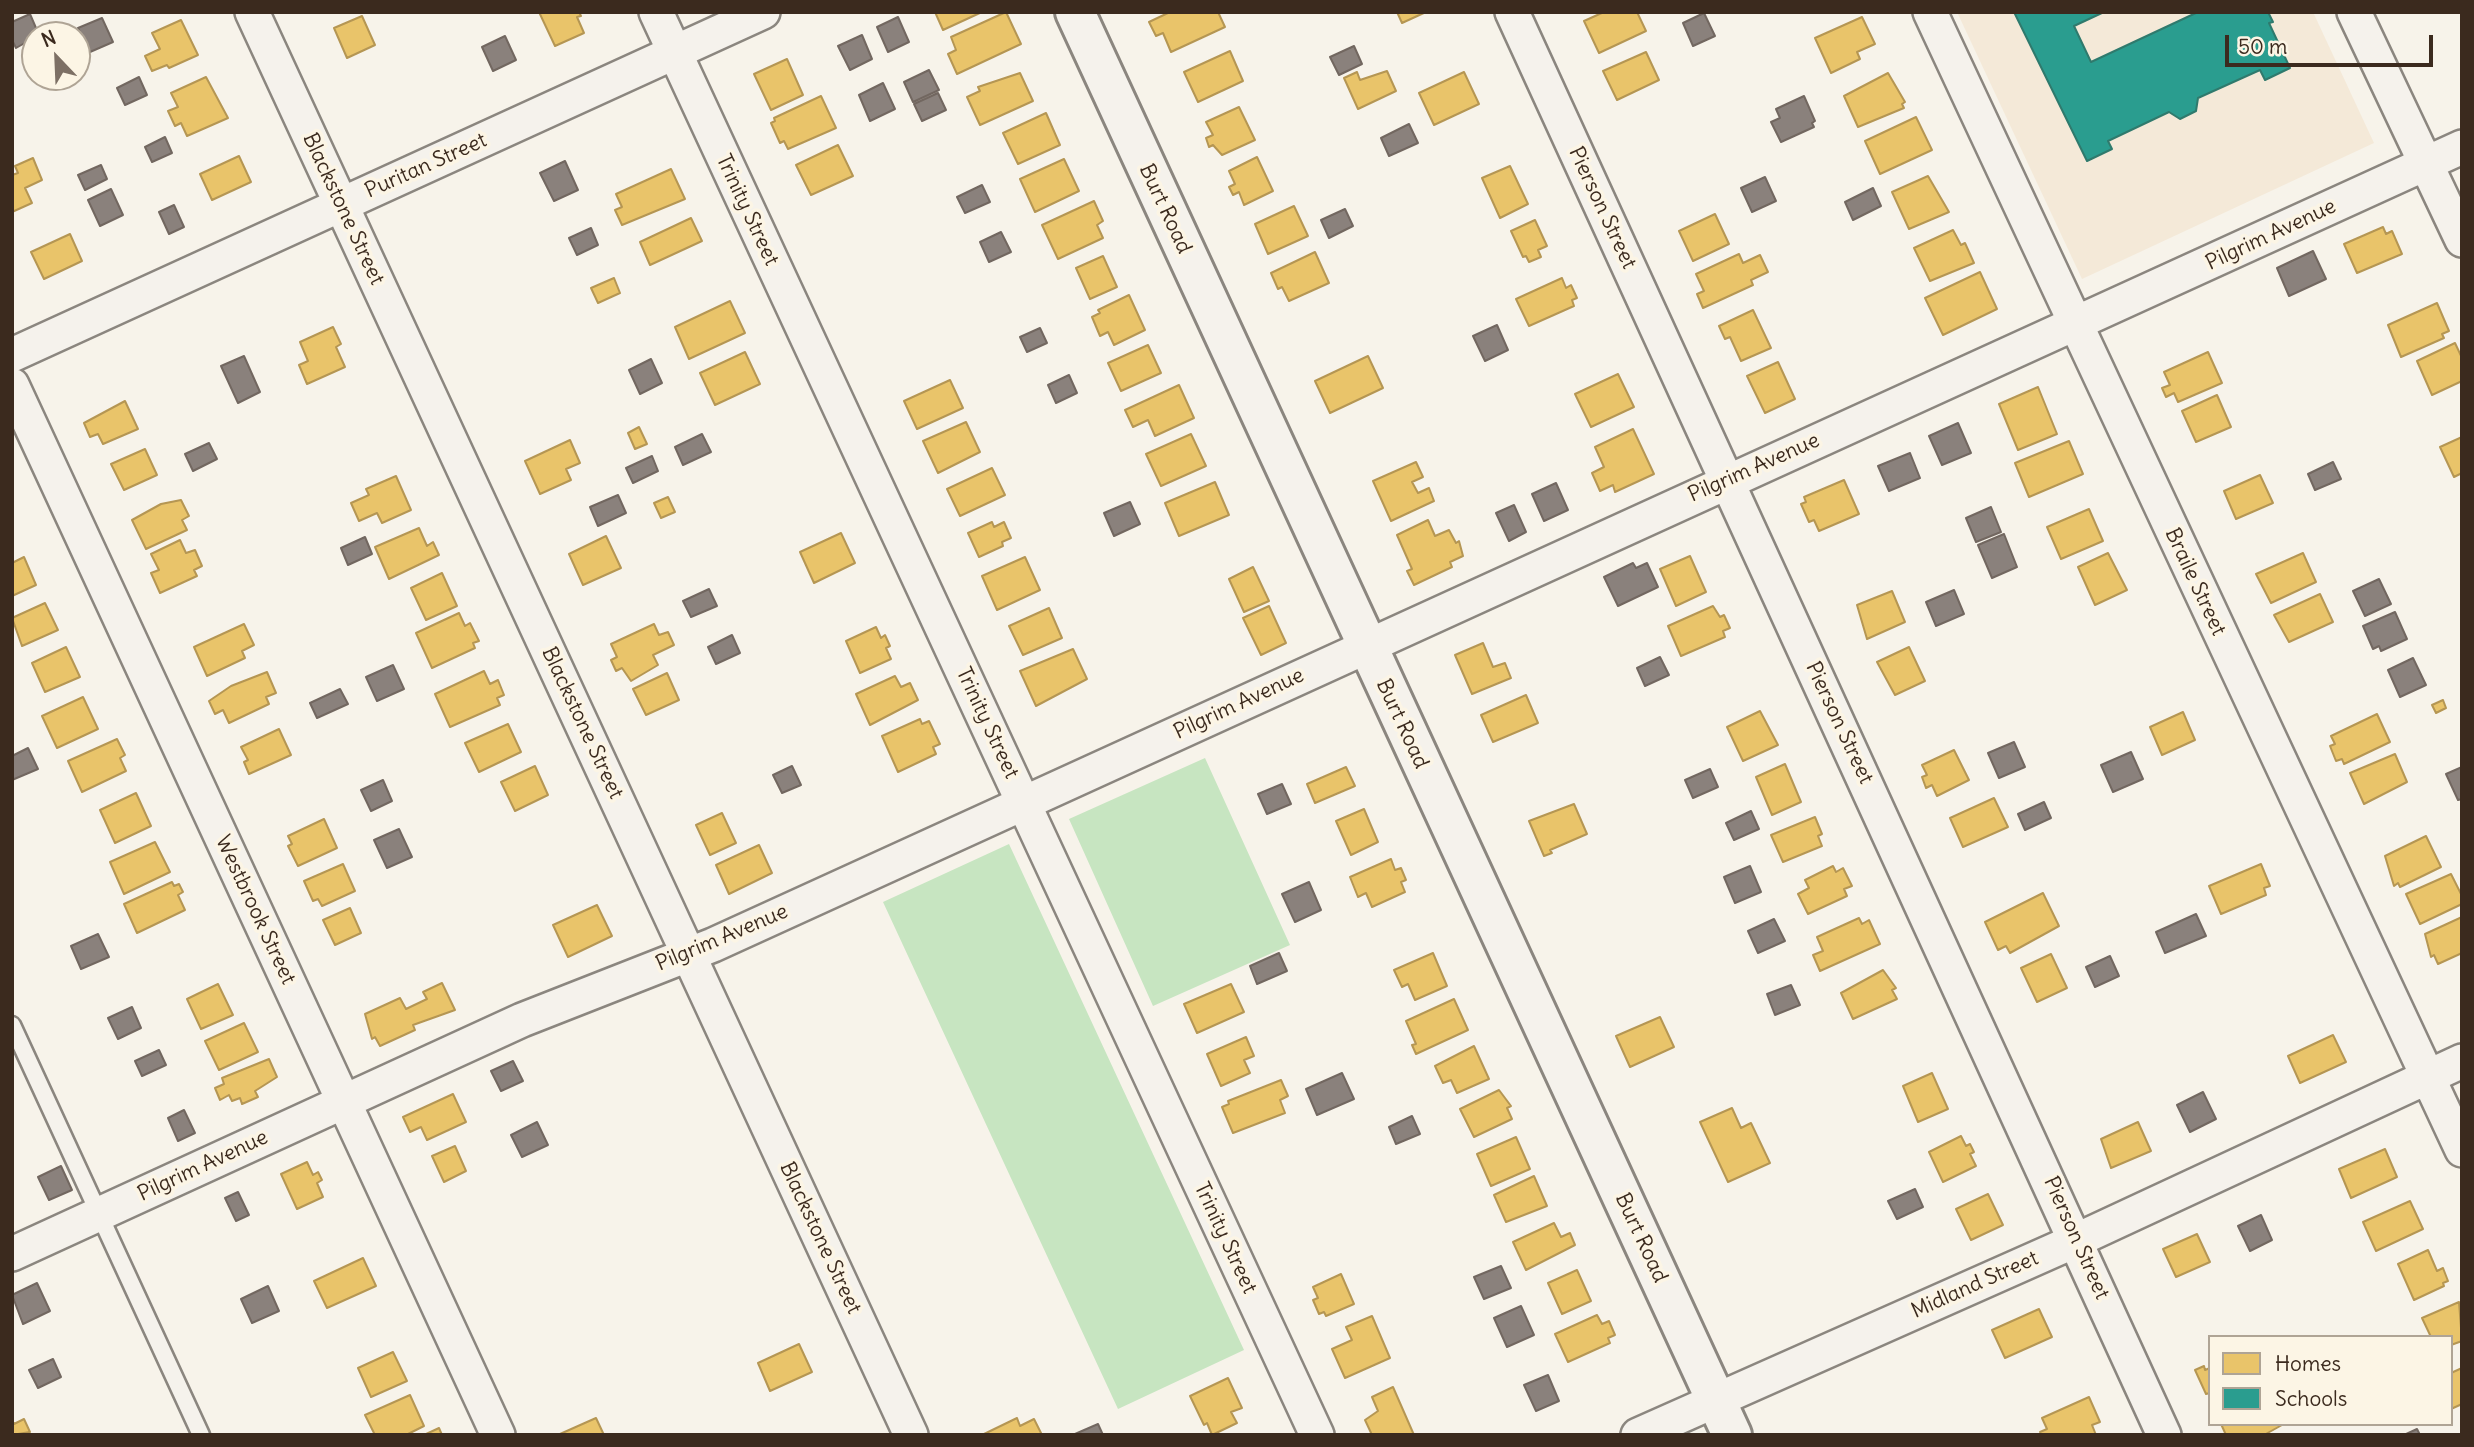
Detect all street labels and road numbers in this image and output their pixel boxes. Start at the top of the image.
street label: Puritan Street [361,128,491,204]
street label: Blackstone Street [297,129,389,289]
street label: Pierson Street [1563,143,1641,273]
street label: Trinity Street [710,150,784,270]
street label: Burt Road [1133,160,1197,258]
street label: Pilgrim Avenue [2202,194,2340,276]
street label: Pilgrim Avenue [1685,428,1823,508]
street label: Braile Street [2159,524,2231,640]
street label: Blackstone Street [536,643,628,803]
street label: Pierson Street [1800,658,1878,788]
street label: Trinity Street [950,663,1024,783]
street label: Pilgrim Avenue [1170,663,1308,745]
street label: Burt Road [1370,675,1434,773]
street label: Westbrook Street [209,831,301,989]
street label: Pilgrim Avenue [652,899,792,977]
street label: Pilgrim Avenue [134,1125,272,1207]
street label: Blackstone Street [774,1158,866,1318]
street label: Pierson Street [2038,1173,2114,1303]
street label: Trinity Street [1188,1178,1262,1298]
street label: Burt Road [1609,1189,1673,1287]
street label: Midland Street [1908,1246,2042,1324]

